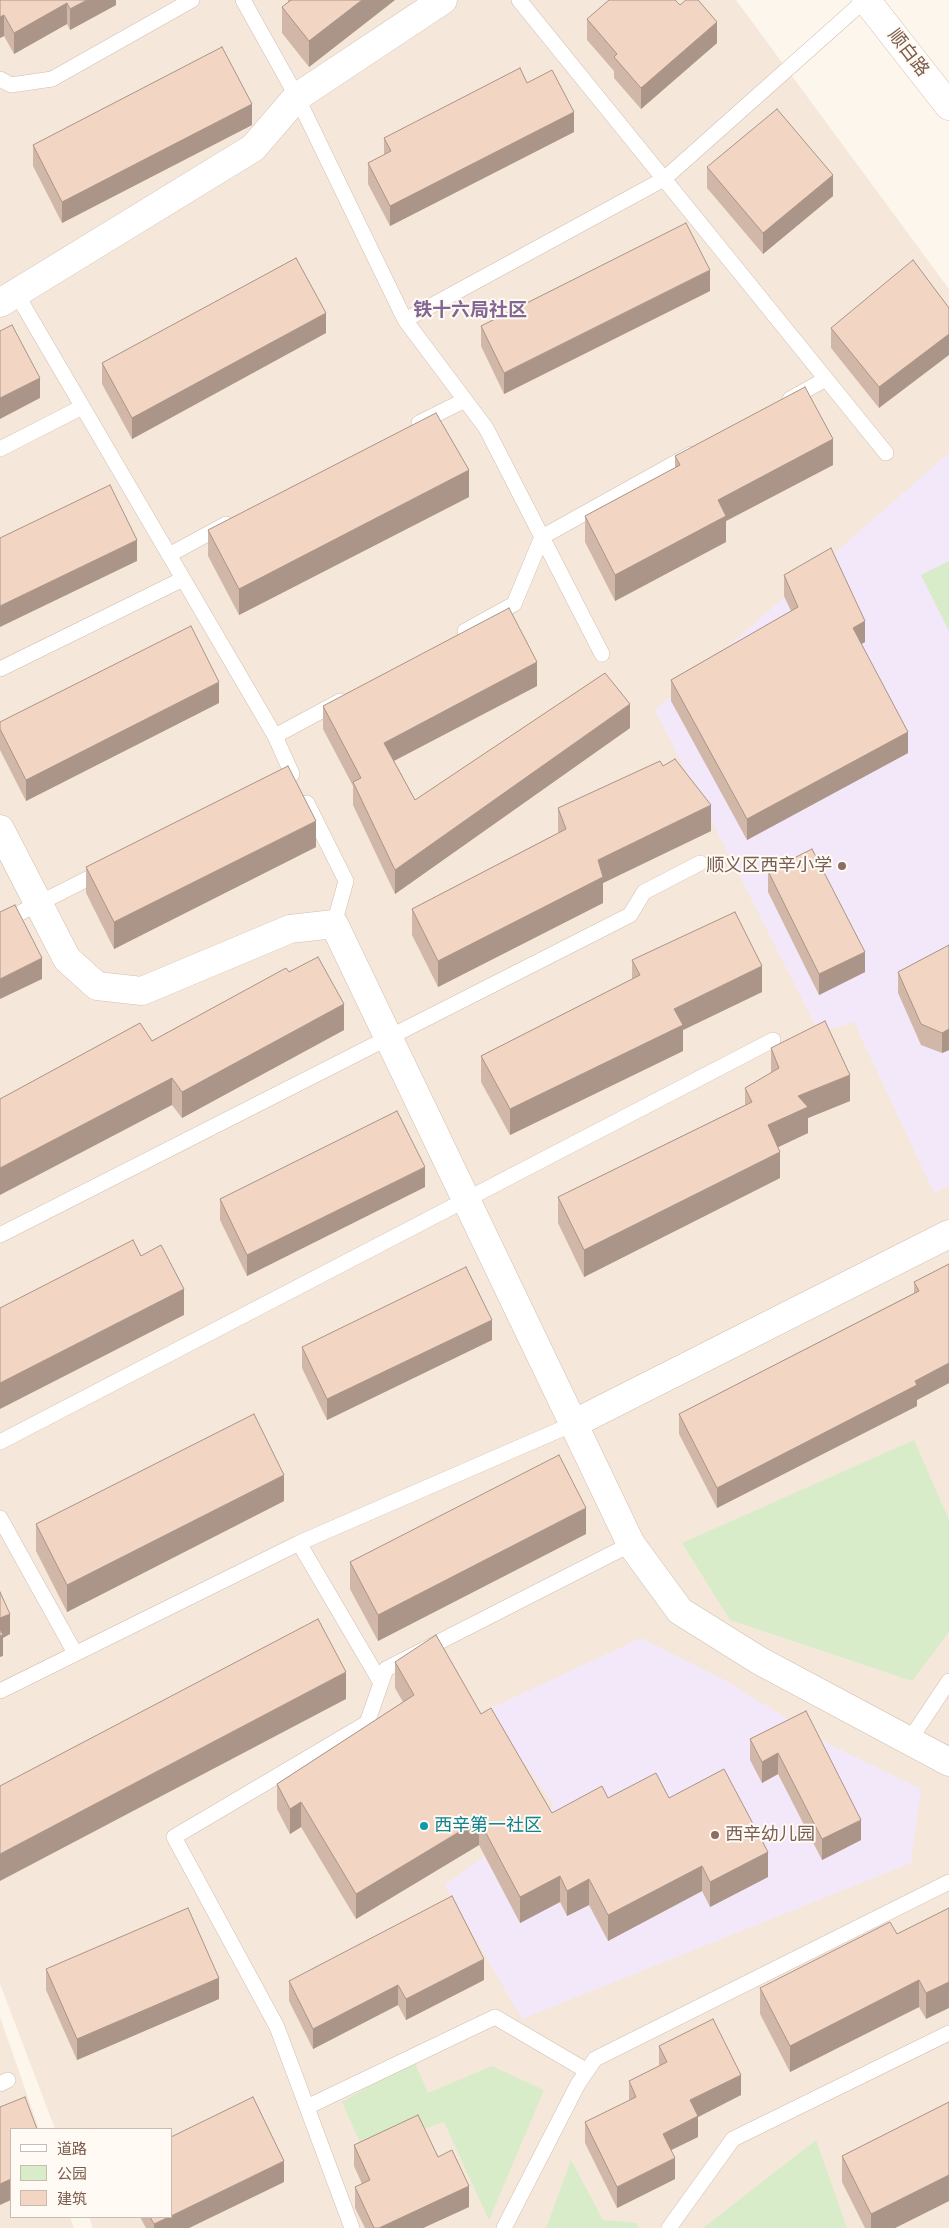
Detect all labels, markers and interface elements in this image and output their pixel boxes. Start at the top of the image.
street label: 顺白路 [883,25,933,81]
district label: 铁十六局社区 [413,300,527,322]
place label: 顺义区西辛小学 [706,855,832,877]
marker: 顺义区西辛小学 [836,860,848,872]
place label: 西辛第一社区 [434,1815,542,1837]
marker: 西辛第一社区 [418,1820,430,1832]
place label: 西辛幼儿园 [725,1824,815,1846]
marker: 西辛幼儿园 [709,1829,721,1841]
legend [10,2128,172,2218]
text: 道路 [57,2140,87,2158]
text: 公园 [57,2165,87,2183]
text: 建筑 [57,2190,87,2208]

